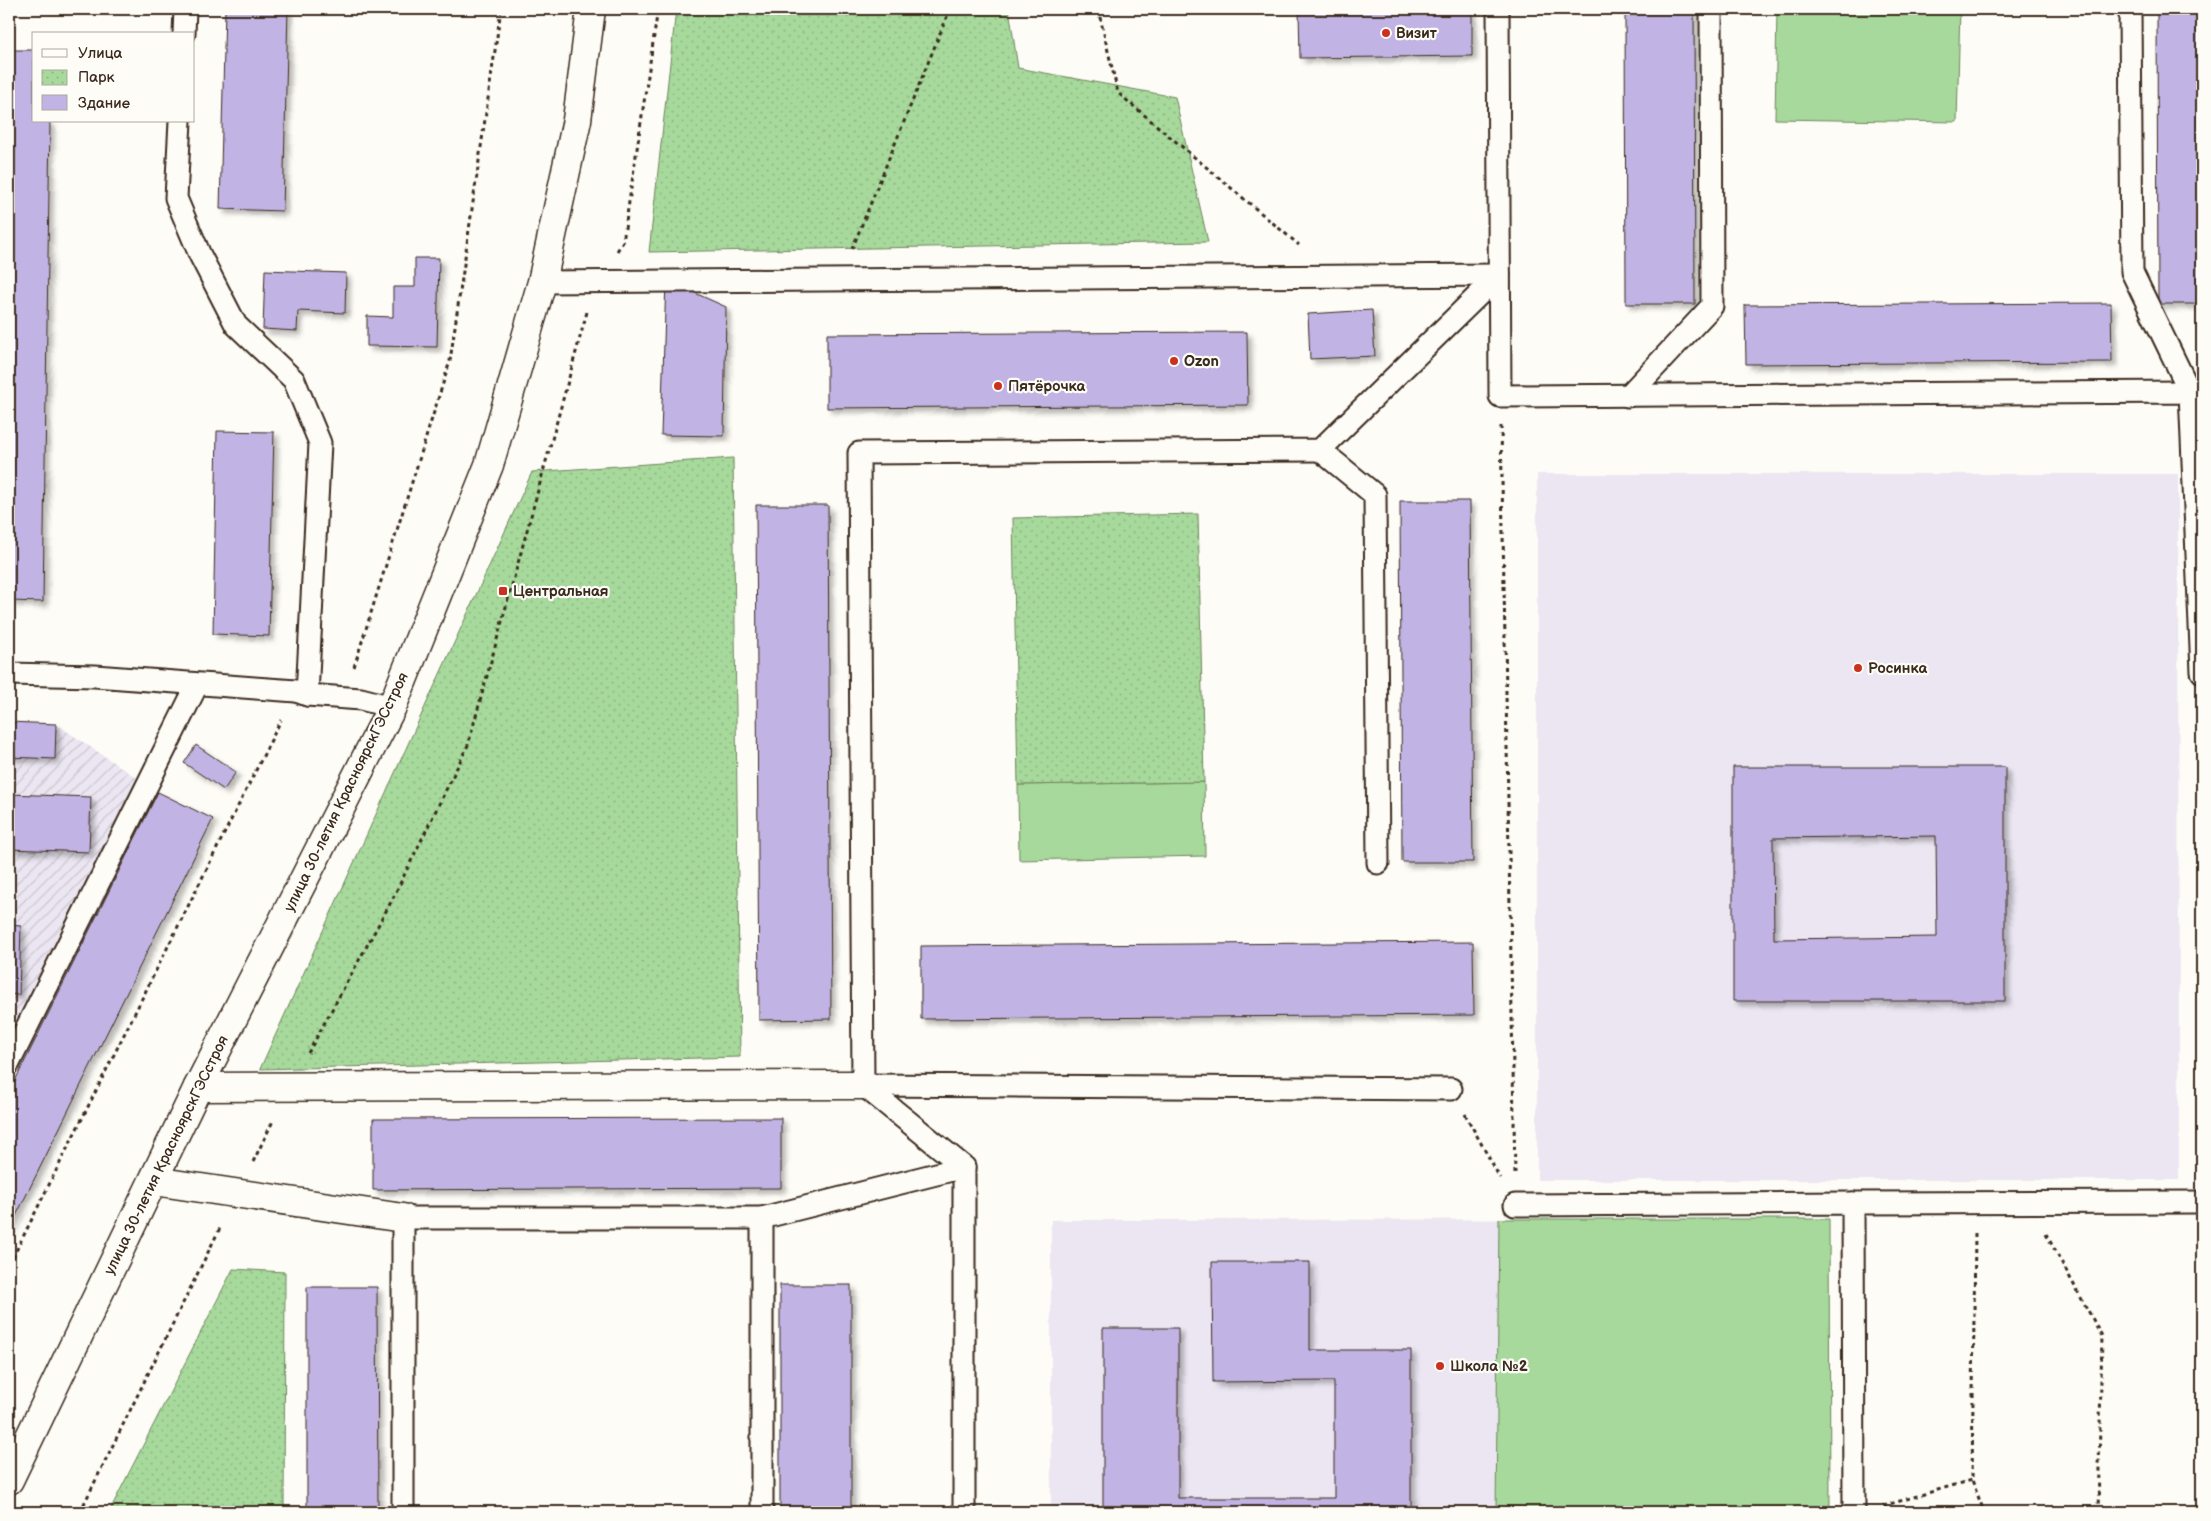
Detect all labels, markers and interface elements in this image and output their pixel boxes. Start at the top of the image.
place label: Визит [1396,24,1438,43]
marker: Визит [1380,27,1392,39]
legend [32,32,195,122]
text: Улица [78,44,123,63]
text: Парк [78,68,115,87]
text: Здание [78,94,130,113]
place label: Ozon [1184,352,1219,371]
marker: Ozon [1168,355,1180,367]
place label: Пятёрочка [1008,377,1086,396]
marker: Пятёрочка [992,380,1004,392]
place label: Центральная [513,582,608,601]
marker: Центральная [497,585,509,597]
place label: Росинка [1868,659,1927,678]
marker: Росинка [1852,662,1864,674]
street label: улица 30-летия КрасноярскГЭСстроя [280,669,413,915]
street label: улица 30-летия КрасноярскГЭСстроя [100,1032,233,1278]
place label: Школа №2 [1450,1357,1528,1376]
marker: Школа №2 [1434,1360,1446,1372]

